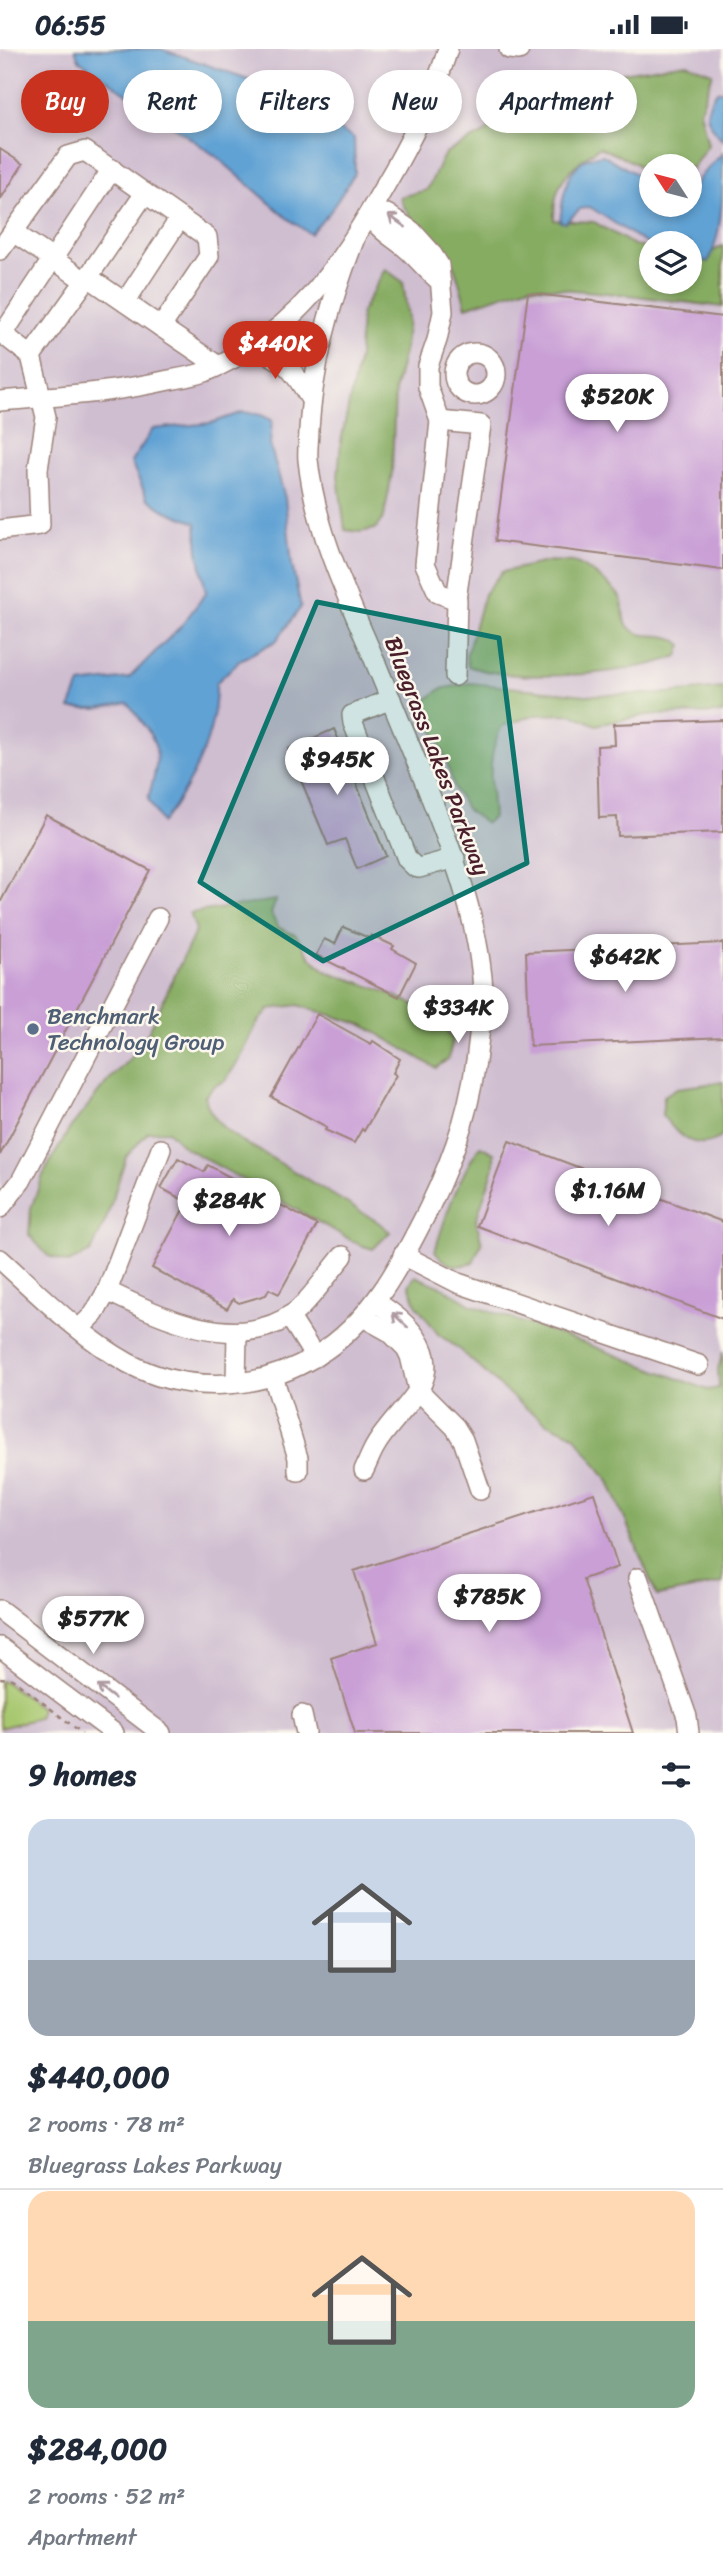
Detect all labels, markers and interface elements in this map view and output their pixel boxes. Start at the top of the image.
text: 06:55 [35,2,106,48]
chip: Buy [21,70,109,133]
chip: Rent [123,70,222,133]
chip: Filters [236,70,354,133]
chip: New [368,70,462,133]
chip: Apartment [476,70,637,133]
north arrow [639,154,702,217]
map controls [639,154,702,294]
one-way arrow [388,214,407,228]
button: layers [639,231,702,294]
pin: $440K [226,321,324,381]
text: $440K [239,323,311,364]
pin: $520K [568,375,666,434]
text: $520K [581,376,653,417]
street label: Bluegrass Lakes Parkway [372,630,502,882]
pin: $945K [288,737,386,797]
text: $945K [301,739,373,780]
pin: $642K [576,935,674,994]
text: $642K [590,936,660,977]
pin: $334K [409,985,507,1045]
text: $334K [423,987,493,1028]
place label: Benchmark Technology Group [47,996,224,1063]
marker: Benchmark Technology Group [25,1021,41,1037]
pin: $1.16M [551,1169,665,1228]
text: $1.16M [571,1170,645,1211]
pin: $284K [180,1179,278,1238]
text: $284K [194,1180,264,1221]
one-way arrow [392,1311,409,1328]
pin: $785K [440,1575,538,1634]
text: $785K [454,1576,524,1617]
pin: $577K [44,1597,142,1656]
text: $577K [58,1598,128,1639]
one-way arrow [98,1684,116,1699]
text: 9 homes [28,1748,136,1802]
icon: filters [657,1756,695,1794]
icon: home [299,1865,425,1991]
text: $440,000 [28,2050,170,2104]
text: 2 rooms · 78 m² [28,2104,185,2145]
text: Bluegrass Lakes Parkway [28,2145,282,2186]
icon: home [299,2237,425,2363]
text: $284,000 [28,2422,167,2476]
text: 2 rooms · 52 m² [28,2476,185,2517]
text: Apartment [28,2517,137,2558]

